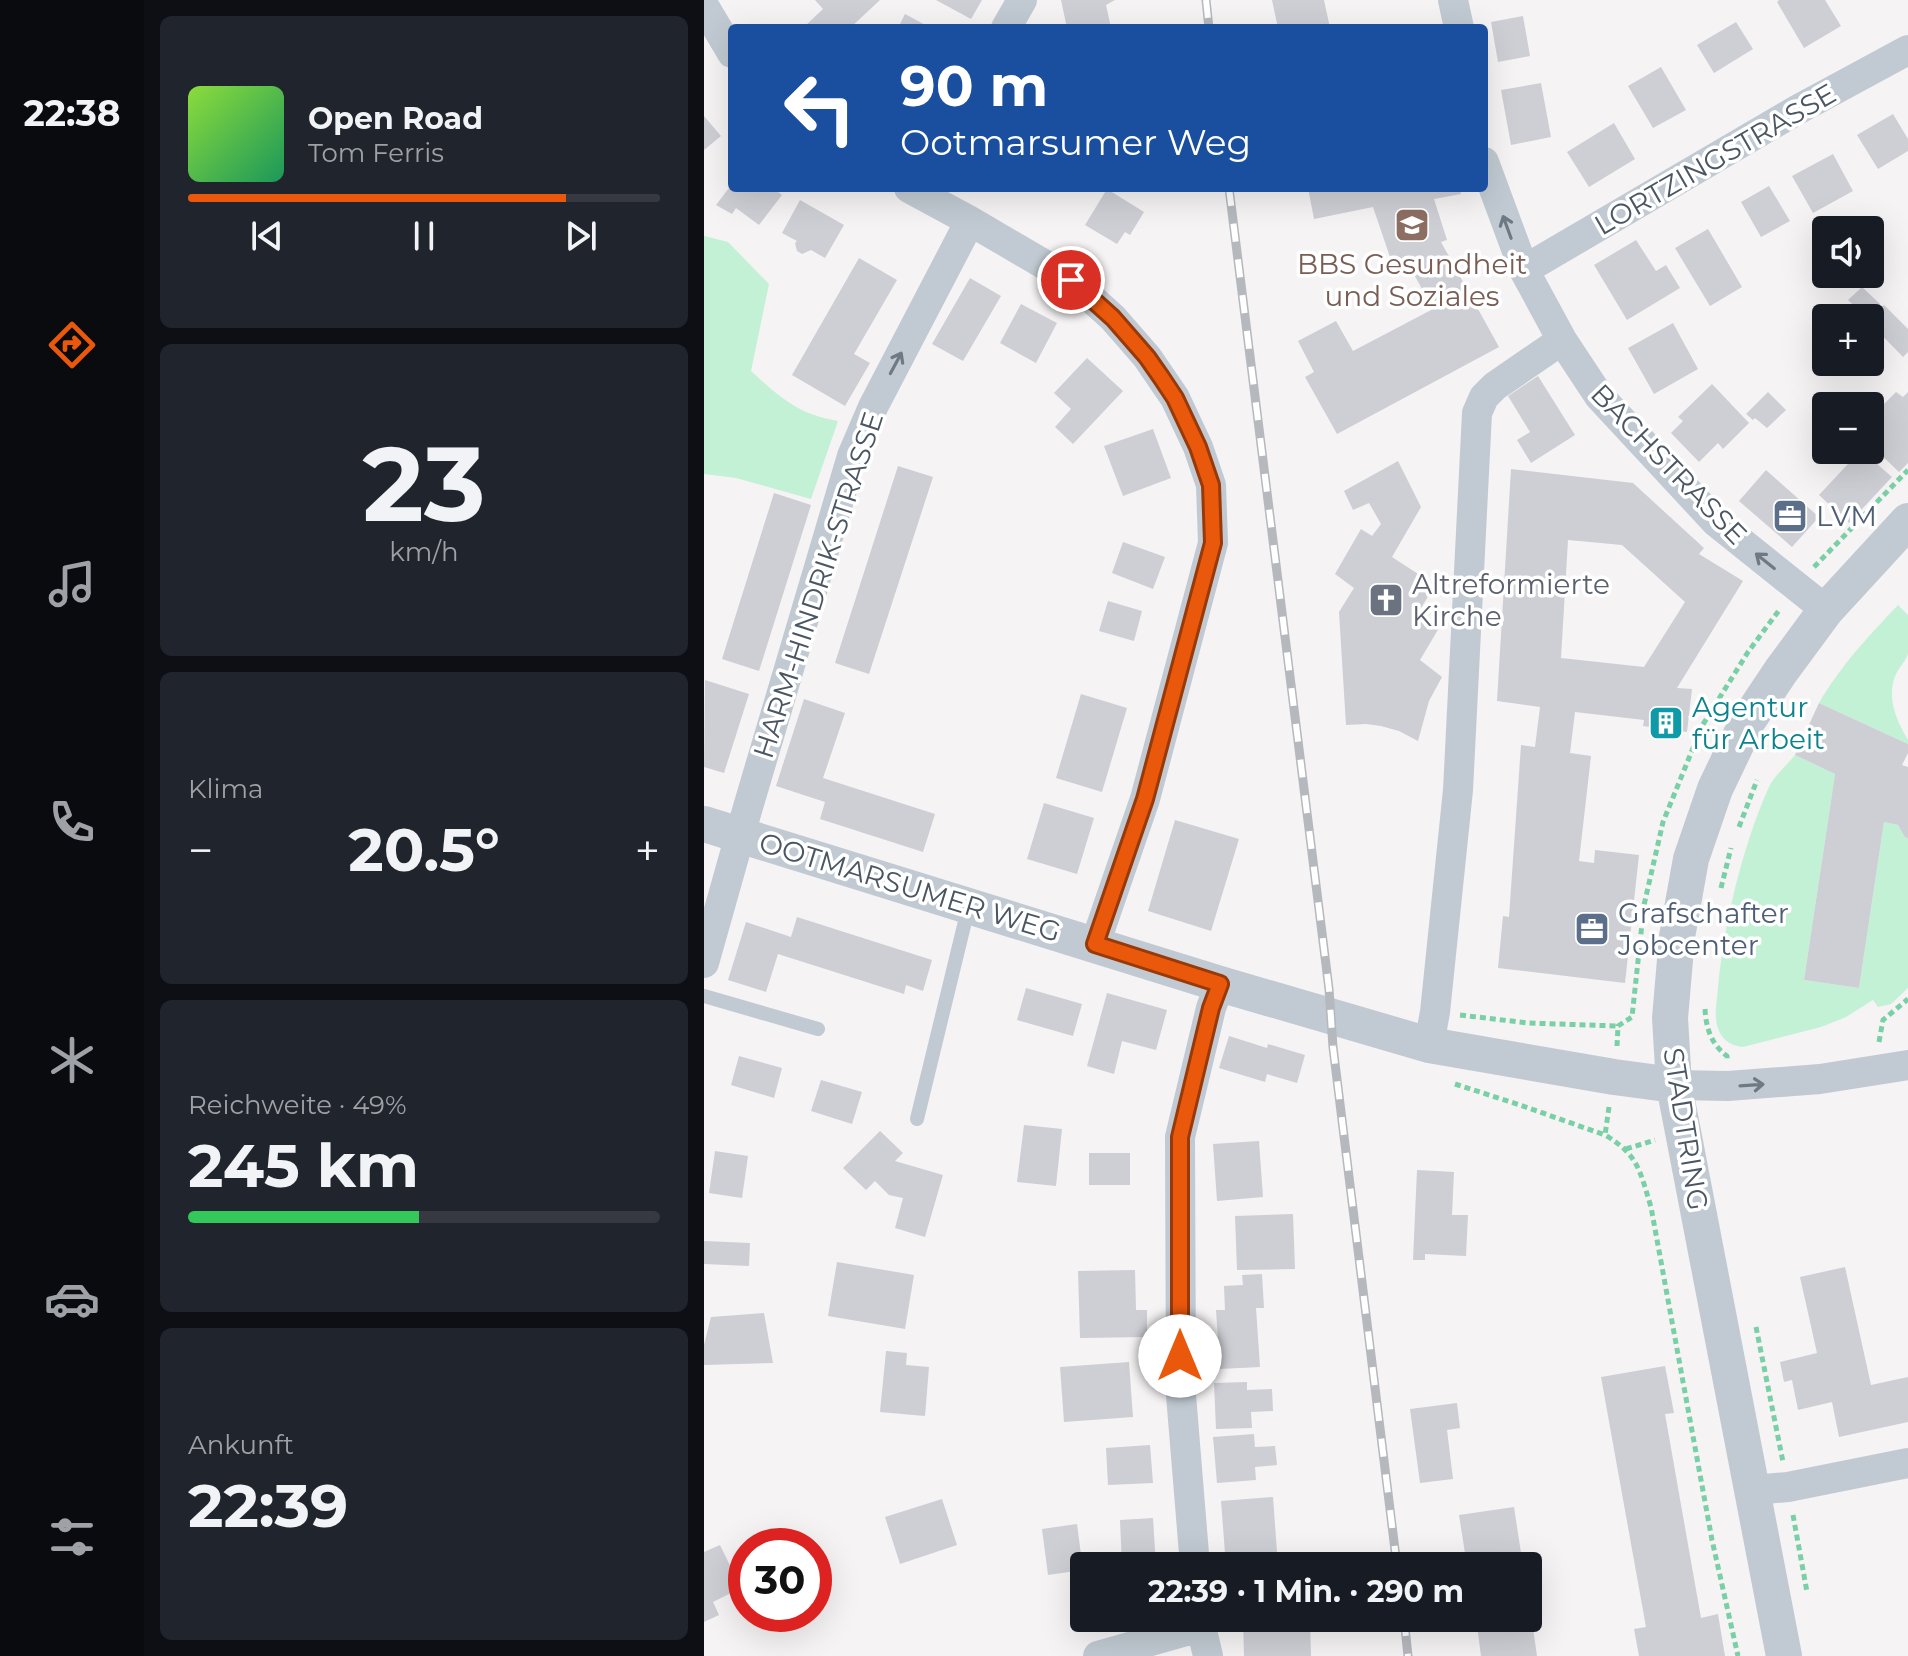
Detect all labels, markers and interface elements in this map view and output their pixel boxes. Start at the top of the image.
text: 90 m [900,52,1048,120]
icon: left [768,56,872,160]
street label: LORTZINGSTRASSE [1588,76,1842,242]
text: 22:38 [24,91,120,135]
text: Open Road [308,100,483,137]
text: Ootmarsumer Weg [900,120,1251,164]
text: Tom Ferris [308,137,444,169]
school or university icon: BBS Gesundheit und Soziales [1393,206,1431,244]
icon: previous [245,214,289,258]
icon: pause [402,214,446,258]
icon: next [559,214,603,258]
one-way arrow [1499,214,1514,239]
map controls [1812,216,1884,464]
button: sound [1812,216,1884,288]
pin [1037,246,1105,314]
place label: BBS Gesundheit und Soziales [1297,247,1527,313]
icon: arrive [1049,258,1093,302]
button: + [1812,304,1884,376]
icon: directions [44,317,100,373]
one-way arrow [888,351,904,375]
street label: BACHSTRASSE [1584,377,1754,551]
button: − [1812,392,1884,464]
street label: HARM-HINDRIK-STRASSE [746,408,890,762]
text: 23 [363,420,485,547]
office icon: LVM [1771,497,1809,535]
place label: LVM [1816,499,1877,533]
text: km/h [389,536,459,568]
one-way arrow [1755,553,1776,570]
icon: music [44,556,100,612]
place label: Altreformierte Kirche [1412,567,1610,633]
church icon: Altreformierte Kirche [1367,581,1405,619]
place label: Agentur für Arbeit [1692,690,1825,756]
building icon: Agentur für Arbeit [1647,704,1685,742]
text: Klima [188,773,263,805]
icon: phone [44,794,100,850]
text: 20.5° [348,813,500,886]
text: − [188,823,213,877]
text: + [635,823,660,877]
street label: OOTMARSUMER WEG [755,825,1065,949]
place label: Grafschafter Jobcenter [1617,896,1789,962]
office icon: Grafschafter Jobcenter [1573,910,1611,948]
icon: climate [44,1032,100,1088]
street label: STADTRING [1656,1045,1716,1213]
one-way arrow [1738,1077,1765,1092]
text: Reichweite · 49% [188,1089,407,1121]
text: 245 km [188,1129,419,1202]
icon: car [44,1271,100,1327]
position arrow [1138,1314,1222,1398]
text: Ankunft [188,1429,294,1461]
text: 22:39 [188,1469,348,1542]
icon: filters [44,1509,100,1565]
speed limit sign: 30 [728,1528,832,1632]
text: 22:39 · 1 Min. · 290 m [1148,1573,1464,1610]

